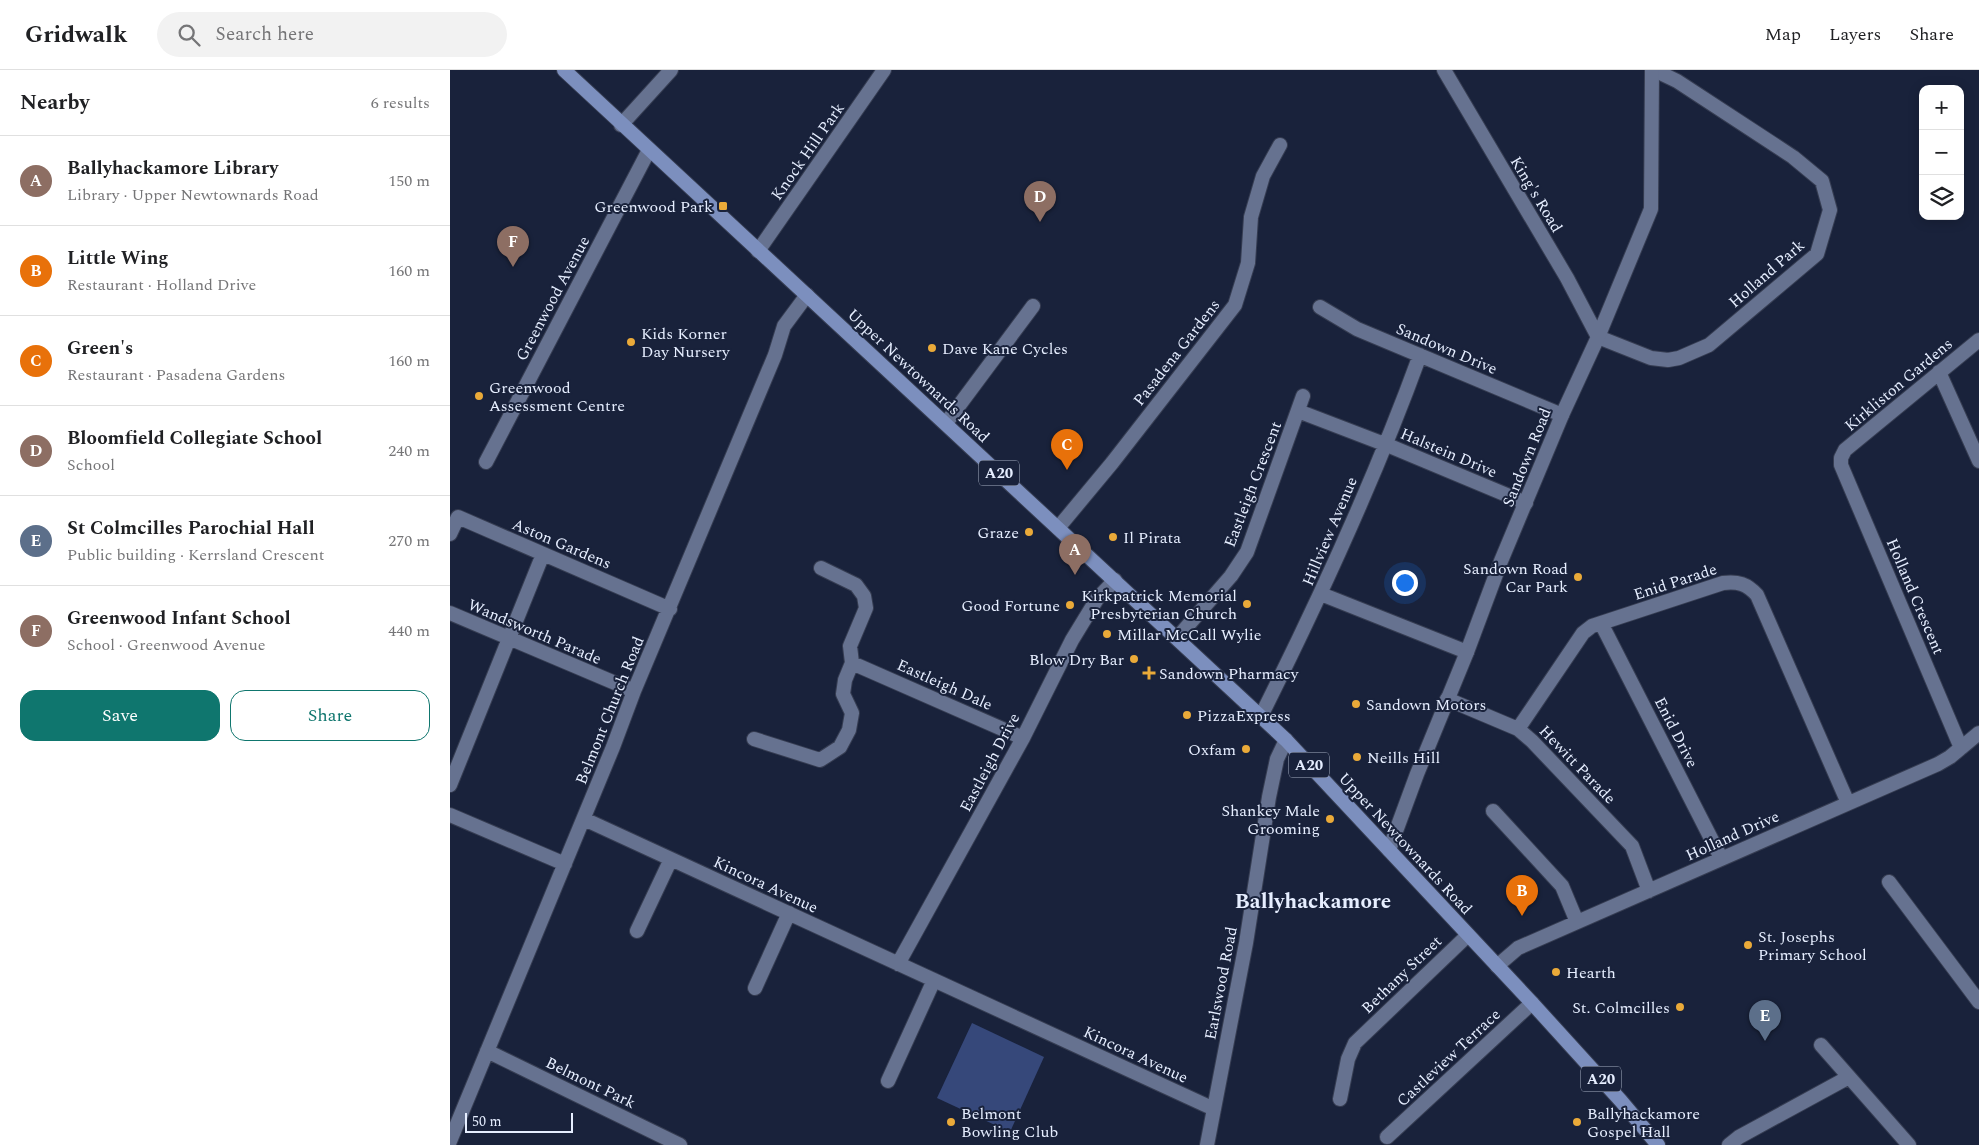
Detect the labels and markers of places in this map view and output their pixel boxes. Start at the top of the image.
pin: D [1024,181,1056,222]
place label: Greenwood Park [594,195,713,219]
marker: Greenwood Park [717,200,729,212]
pin: F [497,226,529,267]
place label: Kids Korner Day Nursery [641,322,731,364]
marker: Kids Korner Day Nursery [625,336,637,348]
place label: Dave Kane Cycles [942,337,1068,361]
marker: Dave Kane Cycles [926,342,938,354]
place label: Greenwood Assessment Centre [489,376,625,418]
marker: Greenwood Assessment Centre [473,390,485,402]
pin: C [1051,429,1083,470]
place label: Graze [977,521,1019,545]
marker: Graze [1023,526,1035,538]
place label: Il Pirata [1123,526,1181,550]
marker: Il Pirata [1107,531,1119,543]
pin: A [1059,534,1091,575]
place label: Sandown Road Car Park [1463,557,1568,599]
marker: Sandown Road Car Park [1572,571,1584,583]
place label: Kirkpatrick Memorial Presbyterian Church [1081,584,1237,626]
place label: Good Fortune [961,594,1060,618]
marker: Kirkpatrick Memorial Presbyterian Church [1241,598,1253,610]
marker: Good Fortune [1064,599,1076,611]
place label: Millar McCall Wylie [1117,623,1262,647]
marker: Millar McCall Wylie [1101,628,1113,640]
place label: Blow Dry Bar [1029,648,1124,672]
marker: Blow Dry Bar [1128,653,1140,665]
place label: Sandown Pharmacy [1159,662,1300,686]
marker: Sandown Pharmacy [1143,667,1155,679]
place label: Sandown Motors [1366,693,1486,717]
marker: Sandown Motors [1350,698,1362,710]
place label: PizzaExpress [1197,704,1291,728]
marker: PizzaExpress [1181,709,1193,721]
place label: Oxfam [1188,738,1236,762]
marker: Oxfam [1240,743,1252,755]
place label: Neills Hill [1367,746,1440,770]
marker: Neills Hill [1351,751,1363,763]
place label: Shankey Male Grooming [1222,799,1320,841]
marker: Shankey Male Grooming [1324,813,1336,825]
pin: B [1506,875,1538,916]
place label: St. Josephs Primary School [1758,925,1867,967]
marker: St. Josephs Primary School [1742,939,1754,951]
place label: Hearth [1566,961,1616,985]
marker: Hearth [1550,966,1562,978]
place label: St. Colmcilles [1572,996,1670,1020]
pin: E [1749,1000,1781,1041]
marker: St. Colmcilles [1674,1001,1686,1013]
place label: Belmont Bowling Club [961,1102,1058,1144]
place label: Ballyhackamore Gospel Hall [1587,1102,1700,1144]
marker: Belmont Bowling Club [945,1116,957,1128]
marker: Ballyhackamore Gospel Hall [1571,1116,1583,1128]

